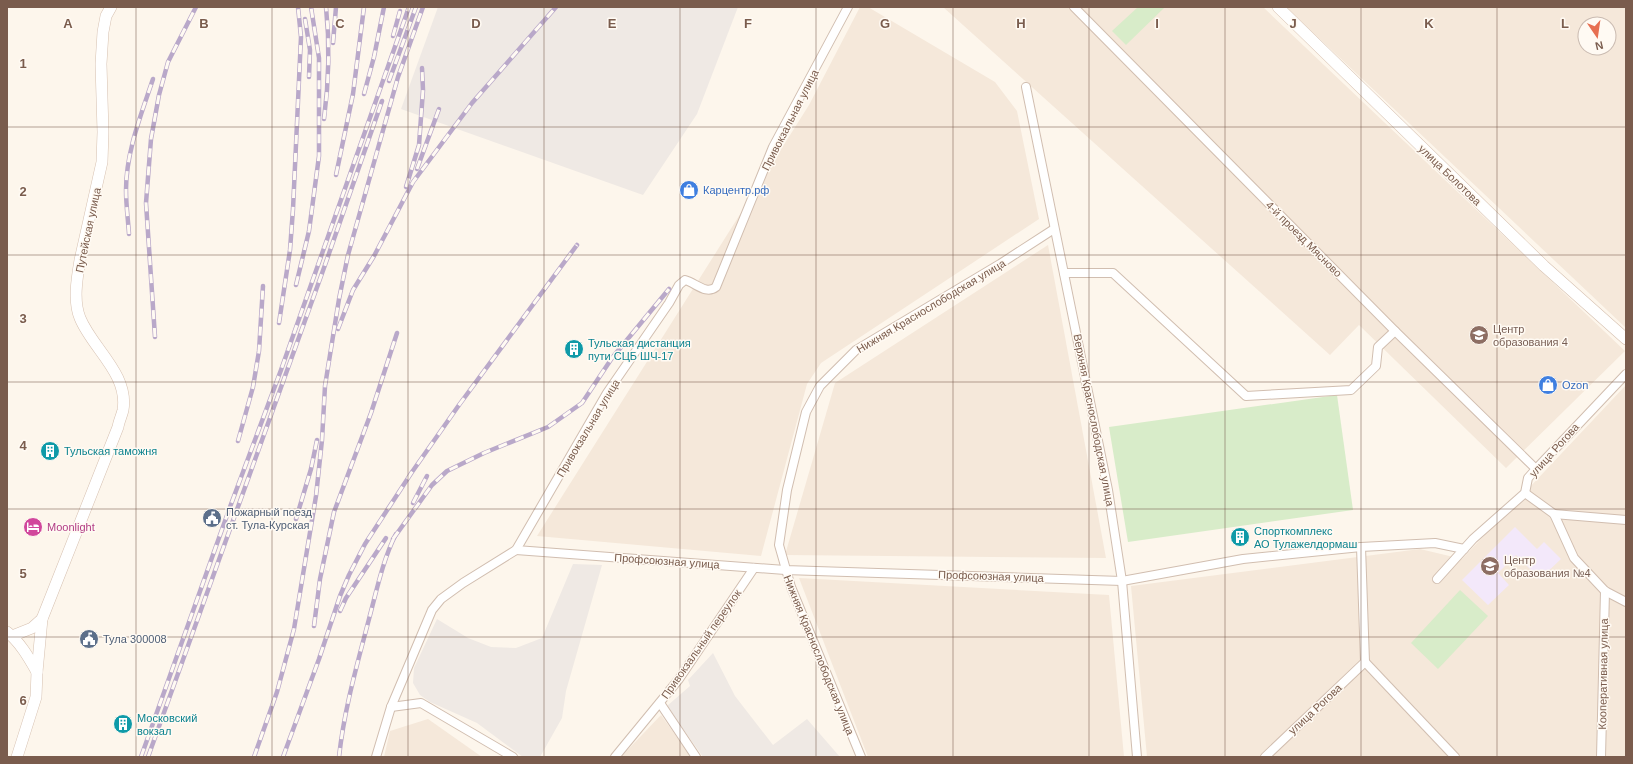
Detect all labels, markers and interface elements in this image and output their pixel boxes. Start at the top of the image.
text: A [63,16,73,31]
text: B [199,16,209,31]
text: C [335,16,345,31]
text: D [471,16,481,31]
text: E [608,16,617,31]
text: F [744,16,752,31]
text: G [880,16,890,31]
text: H [1016,16,1026,31]
text: I [1155,16,1159,31]
text: J [1289,16,1297,31]
text: K [1424,16,1434,31]
text: L [1561,16,1569,31]
north arrow [1577,16,1617,56]
text: N [1594,39,1604,52]
text: 1 [19,56,27,71]
street label: Привокзальная улица [759,67,821,172]
street label: улица Болотова [1416,142,1484,208]
shop icon: Карцентр.рф [678,179,700,201]
text: 2 [19,184,27,199]
place label: Карцентр.рф [703,184,769,196]
street label: Путейская улица [73,186,103,274]
street label: 4-й проезд Мясново [1264,199,1344,279]
street label: Нижняя Краснослободская улица [854,256,1008,355]
text: 3 [19,311,27,326]
place label: Центр образования 4 [1493,323,1568,348]
school or university icon: Центр образования 4 [1468,324,1490,346]
street label: Верхняя Краснослободская улица [1071,333,1117,508]
place label: Тульская дистанция пути СЦБ ШЧ-17 [588,337,691,362]
building icon: Тульская дистанция пути СЦБ ШЧ-17 [563,338,585,360]
shop icon: Ozon [1537,374,1559,396]
street label: Привокзальная улица [554,376,622,479]
place label: Ozon [1562,379,1588,391]
street label: улица Рогова [1527,420,1582,479]
text: 4 [19,438,27,453]
building icon: Тульская таможня [39,440,61,462]
place label: Тульская таможня [64,445,157,457]
place label: Пожарный поезд ст. Тула-Курская [226,506,312,531]
public building icon: Пожарный поезд ст. Тула-Курская [201,507,223,529]
hotel icon: Moonlight [22,516,44,538]
place label: Moonlight [47,521,95,533]
place label: Спорткомплекс АО Тулажелдормаш [1254,525,1357,550]
building icon: Спорткомплекс АО Тулажелдормаш [1229,526,1251,548]
street label: Профсоюзная улица [614,551,721,571]
place label: Центр образования №4 [1504,554,1591,579]
school or university icon: Центр образования №4 [1479,555,1501,577]
text: 5 [19,566,27,581]
street label: Профсоюзная улица [938,568,1045,584]
street label: Нижняя Краснослободская улица [781,573,857,738]
street label: Привокзальный переулок [659,587,743,701]
street label: Кооперативная улица [1596,617,1610,730]
public building icon: Тула 300008 [78,628,100,650]
place label: Тула 300008 [103,633,167,645]
street label: улица Рогова [1286,681,1345,737]
text: 6 [19,693,27,708]
place label: Московский вокзал [137,712,197,737]
building icon: Московский вокзал [112,713,134,735]

